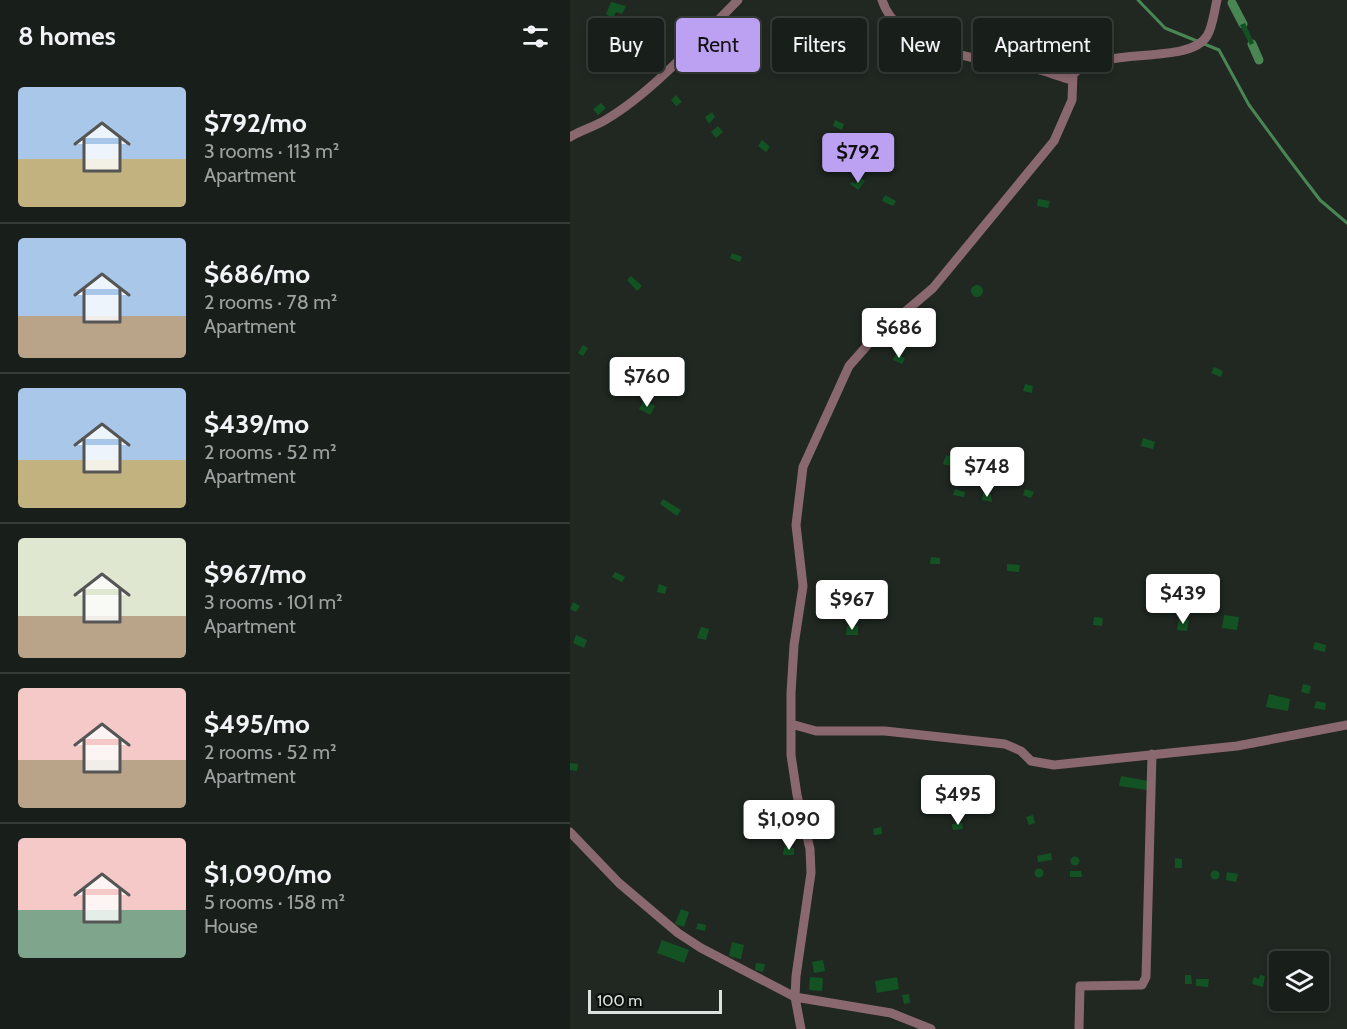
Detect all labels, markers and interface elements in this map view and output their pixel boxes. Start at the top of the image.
chip: Buy [588,18,664,72]
chip: Rent [676,18,760,72]
chip: Filters [772,18,867,72]
chip: New [879,18,961,72]
chip: Apartment [973,18,1112,72]
text: 8 homes [18,20,116,52]
icon: filters [519,20,552,53]
text: $792/mo [204,107,307,139]
icon: home [66,111,138,183]
pin: $792 [822,133,894,184]
text: 3 rooms · 113 m² [204,139,340,163]
text: $792 [836,140,880,164]
text: Apartment [204,163,296,187]
text: $686/mo [204,258,310,290]
icon: home [66,262,138,334]
text: 2 rooms · 78 m² [204,290,337,314]
pin: $686 [863,308,935,359]
text: Apartment [204,314,296,338]
text: $686 [876,315,922,339]
pin: $760 [611,357,683,408]
text: $760 [624,364,670,388]
text: $439/mo [204,408,309,440]
icon: home [66,412,138,484]
text: 2 rooms · 52 m² [204,440,337,464]
pin: $748 [951,447,1023,498]
text: $748 [964,454,1010,478]
text: Apartment [204,464,296,488]
text: $967/mo [204,558,306,590]
icon: home [66,562,138,634]
pin: $439 [1147,574,1219,625]
pin: $967 [816,580,888,631]
text: $439 [1160,581,1206,605]
text: $967 [830,587,874,611]
text: 3 rooms · 101 m² [204,590,343,614]
text: Apartment [204,614,296,638]
text: $495/mo [204,708,310,740]
icon: home [66,712,138,784]
text: 2 rooms · 52 m² [204,740,337,764]
text: Apartment [204,764,296,788]
pin: $495 [922,775,994,826]
text: $495 [935,782,981,806]
pin: $1,090 [740,800,838,851]
text: $1,090 [758,807,820,831]
text: $1,090/mo [204,858,332,890]
icon: home [66,862,138,934]
text: 5 rooms · 158 m² [204,890,345,914]
text: House [204,914,258,938]
map controls [1269,951,1329,1011]
button: layers [1269,951,1329,1011]
scale bar [588,987,722,1014]
text: 100 m [597,991,642,1010]

